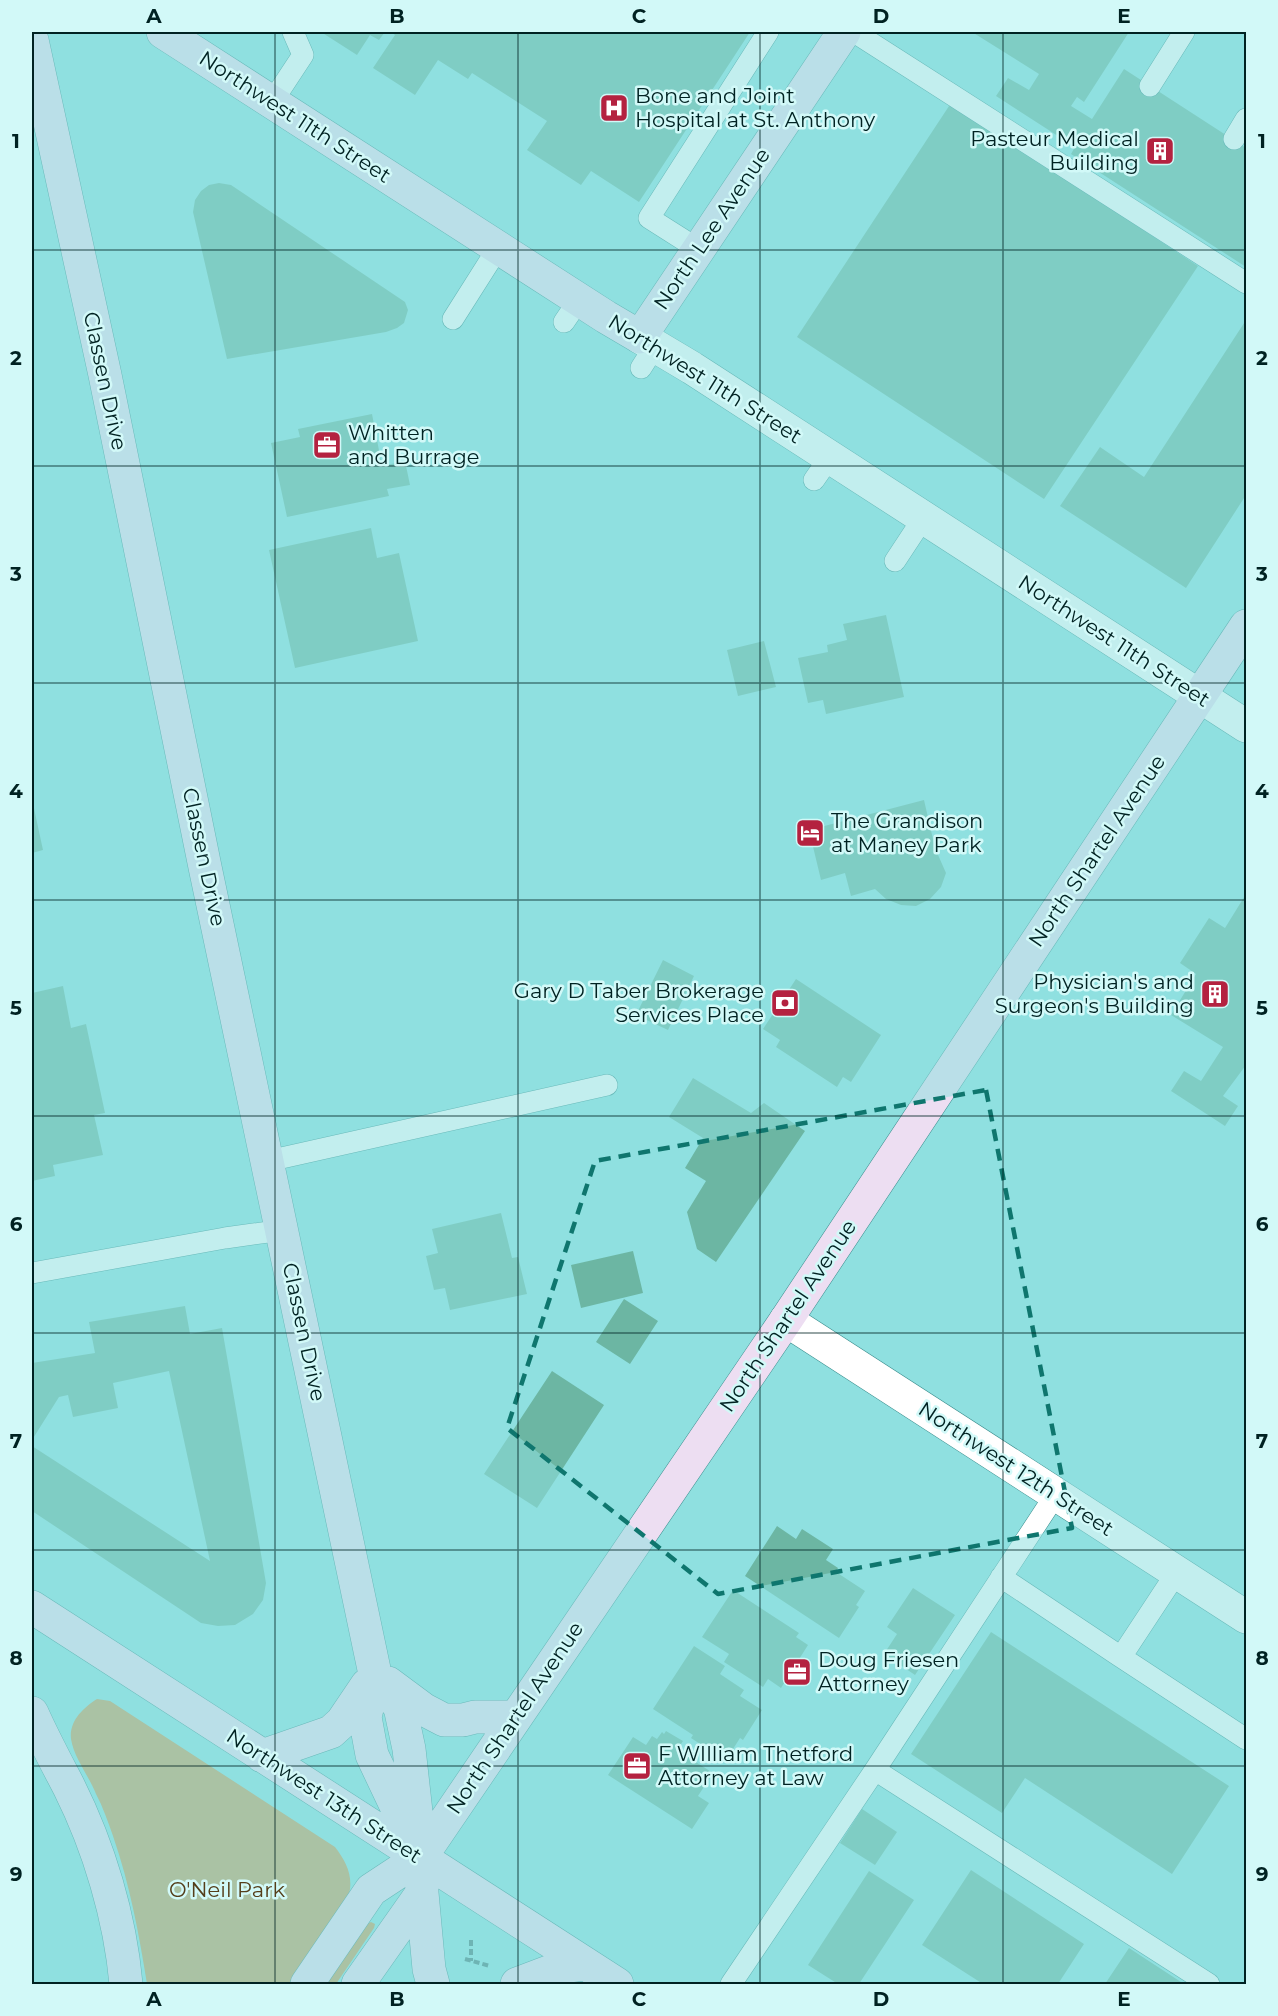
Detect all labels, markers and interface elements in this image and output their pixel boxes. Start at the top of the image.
text: A [145,4,162,28]
text: B [389,4,405,28]
text: C [632,4,647,28]
text: D [873,4,889,28]
text: E [1117,4,1131,28]
street label: Northwest 11th Street [195,45,396,188]
place label: Bone and Joint Hospital at St. Anthony [635,83,876,132]
hospital icon: Bone and Joint Hospital at St. Anthony [598,92,630,124]
place label: Pasteur Medical Building [970,126,1139,175]
text: 1 [12,129,20,153]
text: 1 [1258,129,1266,153]
building icon: Pasteur Medical Building [1144,135,1176,167]
street label: North Lee Avenue [648,143,775,314]
street label: Classen Drive [79,309,132,452]
street label: Northwest 11th Street [604,309,807,448]
text: 2 [10,346,22,370]
text: 2 [1256,346,1268,370]
place label: Whitten and Burrage [348,420,480,469]
office icon: Whitten and Burrage [311,429,343,461]
text: 3 [9,562,22,586]
text: 3 [1255,562,1268,586]
street label: Northwest 11th Street [1014,569,1215,712]
street label: North Shartel Avenue [1023,750,1170,952]
text: 4 [9,779,23,803]
text: 4 [1255,779,1269,803]
street label: Classen Drive [178,785,231,928]
place label: The Grandison at Maney Park [831,808,983,857]
hotel icon: The Grandison at Maney Park [794,817,826,849]
place label: Physician's and Surgeon's Building [995,969,1194,1018]
place label: Gary D Taber Brokerage Services Place [514,978,764,1027]
building icon: Physician's and Surgeon's Building [1199,978,1231,1010]
bank icon: Gary D Taber Brokerage Services Place [769,987,801,1019]
text: 5 [10,996,22,1020]
text: 5 [1256,996,1268,1020]
text: 6 [10,1212,23,1236]
text: 6 [1256,1212,1269,1236]
street label: North Shartel Avenue [714,1215,861,1417]
street label: Classen Drive [278,1260,331,1403]
street label: Northwest 12th Street [914,1396,1119,1541]
text: 7 [10,1429,22,1453]
text: 7 [1256,1429,1268,1453]
street label: North Shartel Avenue [441,1617,588,1819]
text: 8 [9,1646,23,1670]
text: 8 [1255,1646,1269,1670]
place label: Doug Friesen Attorney [818,1647,959,1696]
office icon: Doug Friesen Attorney [781,1656,813,1688]
street label: Northwest 13th Street [222,1723,427,1868]
place label: F WIlliam Thetford Attorney at Law [658,1741,853,1790]
office icon: F WIlliam Thetford Attorney at Law [621,1750,653,1782]
text: 9 [10,1862,22,1886]
text: 9 [1256,1862,1268,1886]
park label: O'Neil Park [169,1877,285,1902]
text: A [145,1987,162,2011]
text: B [389,1987,405,2011]
text: C [632,1987,647,2011]
text: D [873,1987,889,2011]
text: E [1117,1987,1131,2011]

